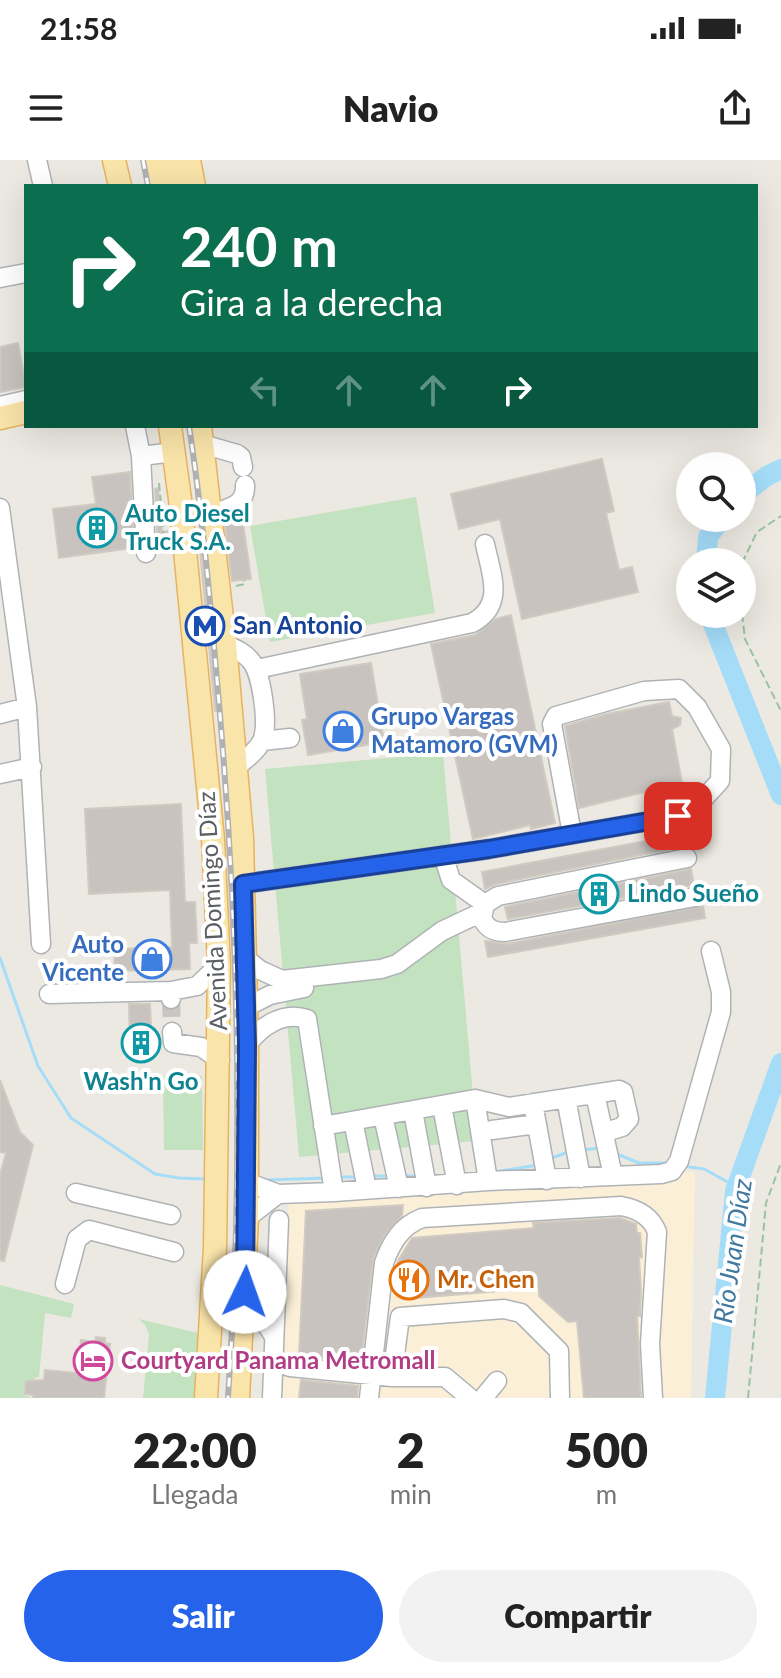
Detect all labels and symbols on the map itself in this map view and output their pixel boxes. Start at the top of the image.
place label: Auto Diesel Truck S.A. [124,498,250,555]
building icon: Auto Diesel Truck S.A. [76,507,118,549]
metro station icon: San Antonio [184,605,226,647]
place label: San Antonio [233,610,363,639]
place label: Grupo Vargas Matamoro (GVM) [371,701,558,758]
shop icon: Grupo Vargas Matamoro (GVM) [322,710,364,752]
pin [644,782,712,850]
street label: Avenida Domingo Díaz [191,790,232,1032]
building icon: Lindo Sueño [578,873,620,915]
place label: Lindo Sueño [627,878,759,907]
place label: Auto Vicente [41,929,124,986]
shop icon: Auto Vicente [131,938,173,980]
building icon: Wash'n Go [120,1022,162,1064]
place label: Wash'n Go [83,1066,199,1095]
water label: Río Juan Díaz [706,1177,758,1325]
position arrow [203,1250,287,1334]
restaurant icon: Mr. Chen [388,1259,430,1301]
place label: Mr. Chen [437,1264,535,1293]
hotel icon: Courtyard Panama Metromall [72,1340,114,1382]
place label: Courtyard Panama Metromall [121,1345,436,1374]

